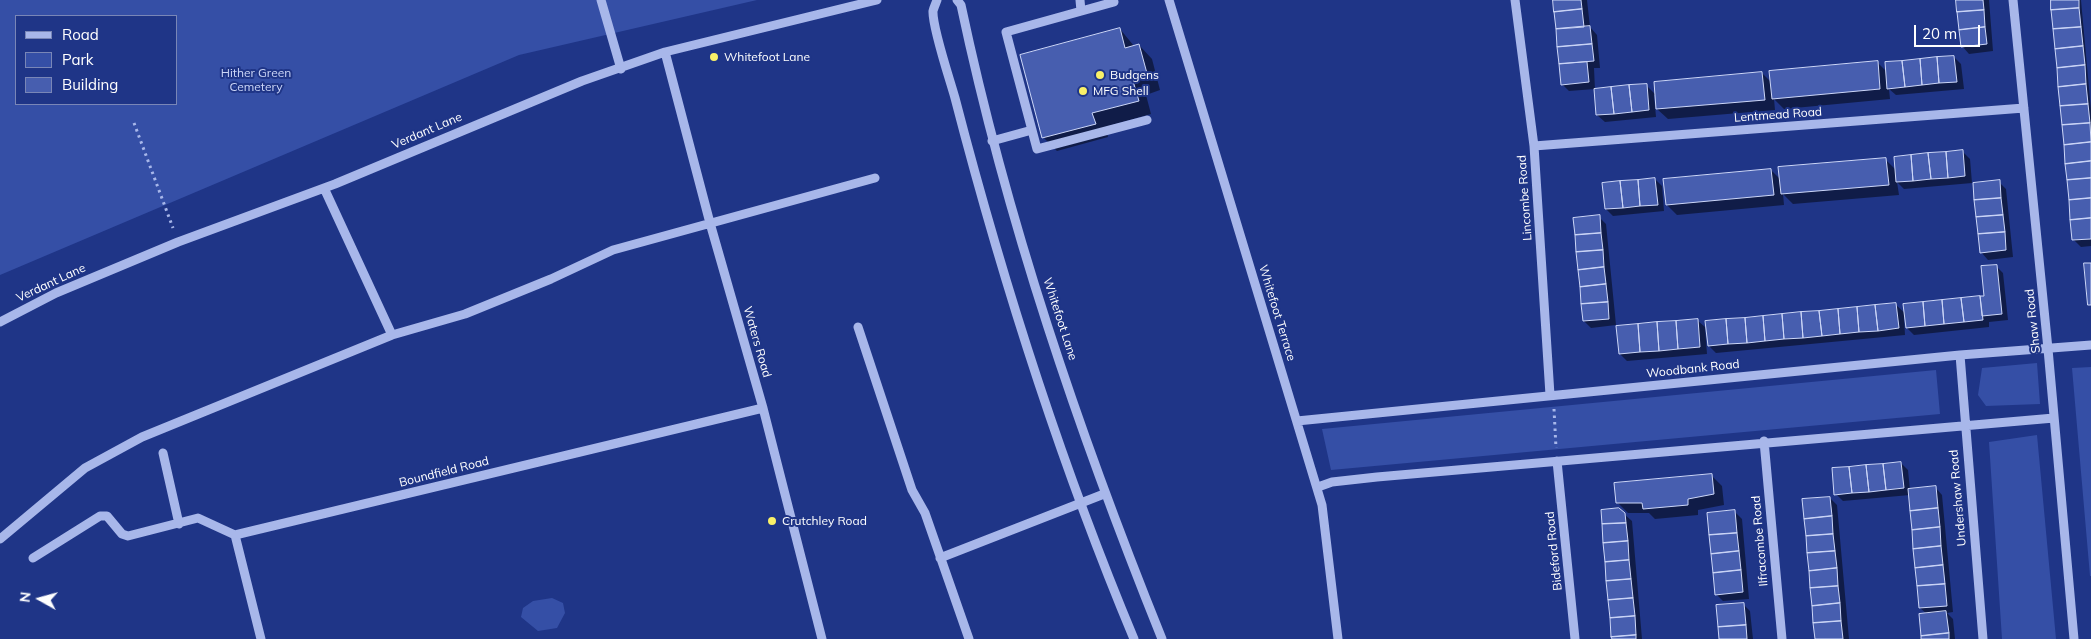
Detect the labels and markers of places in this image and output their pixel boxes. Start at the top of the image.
place label: Whitefoot Lane [724,50,810,64]
marker: Whitefoot Lane [708,51,720,63]
place label: Budgens [1110,68,1159,82]
marker: Budgens [1094,69,1106,81]
place label: MFG Shell [1093,84,1148,98]
marker: MFG Shell [1077,85,1089,97]
place label: Crutchley Road [782,514,867,528]
marker: Crutchley Road [766,515,778,527]

